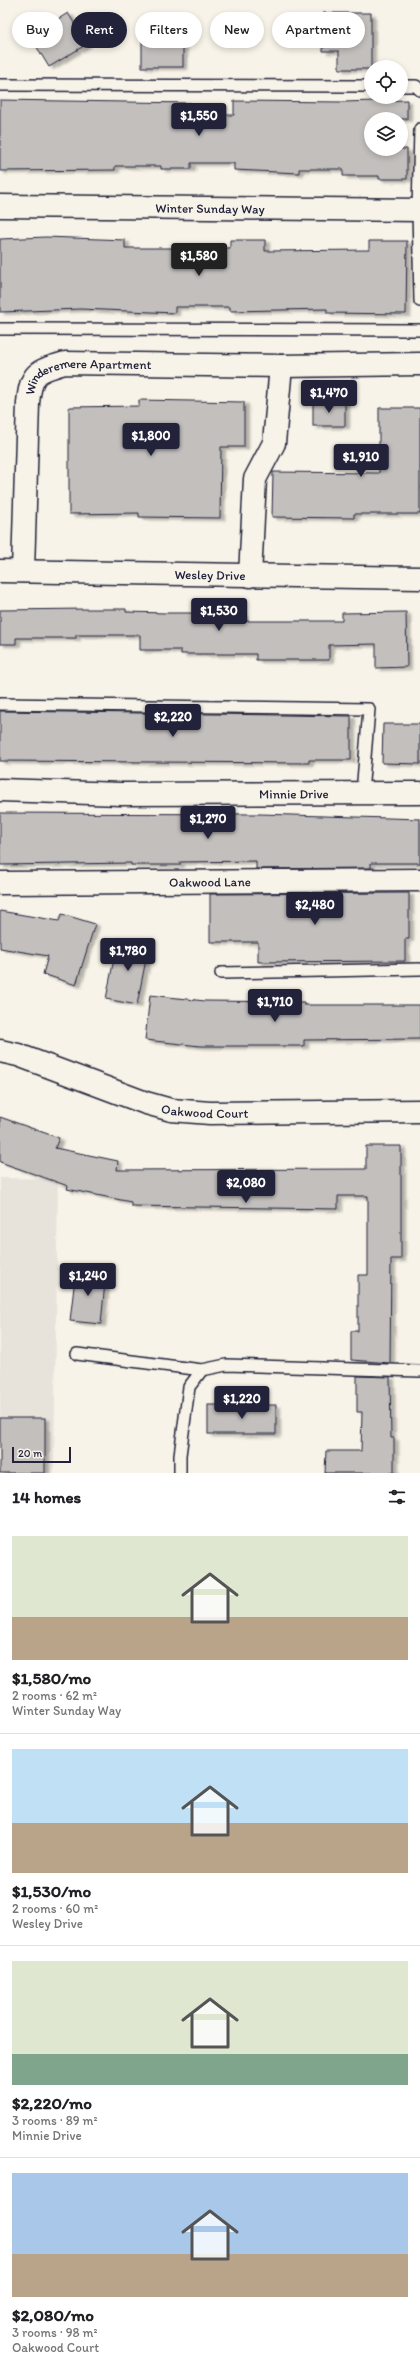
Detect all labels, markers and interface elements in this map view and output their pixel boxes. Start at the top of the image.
chip: Buy [12,12,63,48]
chip: Rent [71,12,127,48]
chip: Filters [135,12,202,48]
chip: New [210,12,264,48]
chip: Apartment [272,12,365,48]
map controls [364,60,408,156]
button: locate [364,60,408,104]
pin: $1,550 [166,103,232,137]
text: $1,550 [180,108,218,123]
button: layers [364,112,408,156]
street label: Winter Sunday Way [155,200,265,216]
pin: $1,580 [166,243,232,277]
text: $1,580 [180,248,218,263]
street label: Winderemere Apartment [22,354,152,396]
pin: $1,470 [296,380,362,414]
text: $1,470 [310,385,348,400]
pin: $1,800 [118,423,184,457]
text: $1,800 [132,428,170,443]
pin: $1,910 [328,444,394,478]
text: $1,910 [343,449,379,464]
street label: Wesley Drive [174,566,246,583]
pin: $1,530 [186,598,252,632]
text: $1,530 [200,603,238,618]
pin: $2,220 [140,704,206,738]
text: $2,220 [154,709,192,724]
street label: Minnie Drive [259,786,329,801]
pin: $1,270 [175,806,241,840]
text: $1,270 [190,811,227,826]
street label: Oakwood Lane [169,874,251,889]
pin: $2,480 [282,892,348,926]
text: $2,480 [295,897,335,912]
pin: $1,780 [95,938,161,972]
text: $1,780 [109,943,147,958]
pin: $1,710 [242,989,308,1023]
text: $1,710 [257,994,293,1009]
street label: Oakwood Court [160,1100,249,1121]
pin: $2,080 [213,1170,279,1204]
text: $2,080 [226,1175,266,1190]
pin: $1,240 [55,1263,121,1297]
text: $1,240 [69,1268,107,1283]
pin: $1,220 [209,1386,275,1420]
text: $1,220 [223,1391,261,1406]
scale bar [12,1445,71,1464]
text: 20 m [18,1447,42,1460]
icon: filters [386,1486,408,1508]
text: 14 homes [12,1487,81,1507]
icon: home [174,1562,246,1634]
text: $1,580/mo [12,1668,91,1688]
text: 2 rooms · 62 m² [12,1688,97,1703]
text: Winter Sunday Way [12,1703,121,1718]
icon: home [174,1775,246,1847]
text: $1,530/mo [12,1881,91,1901]
text: 2 rooms · 60 m² [12,1901,98,1916]
text: Wesley Drive [12,1916,83,1931]
icon: home [174,1987,246,2059]
text: $2,220/mo [12,2093,92,2113]
text: 3 rooms · 89 m² [12,2113,98,2128]
text: Minnie Drive [12,2128,82,2143]
icon: home [174,2199,246,2271]
text: $2,080/mo [12,2305,94,2325]
text: 3 rooms · 98 m² [12,2325,98,2340]
text: Oakwood Court [12,2340,99,2355]

